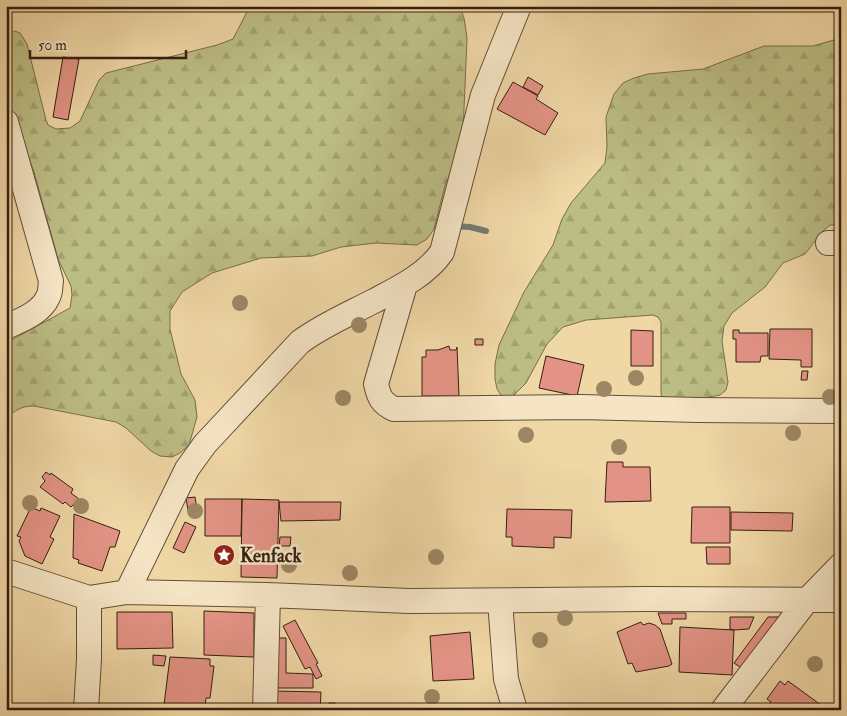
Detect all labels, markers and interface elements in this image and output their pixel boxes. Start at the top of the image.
scale bar [30,28,186,60]
text: 50 m [38,36,67,55]
place icon: Kenfack [212,543,236,567]
place label: Kenfack [240,544,302,568]

